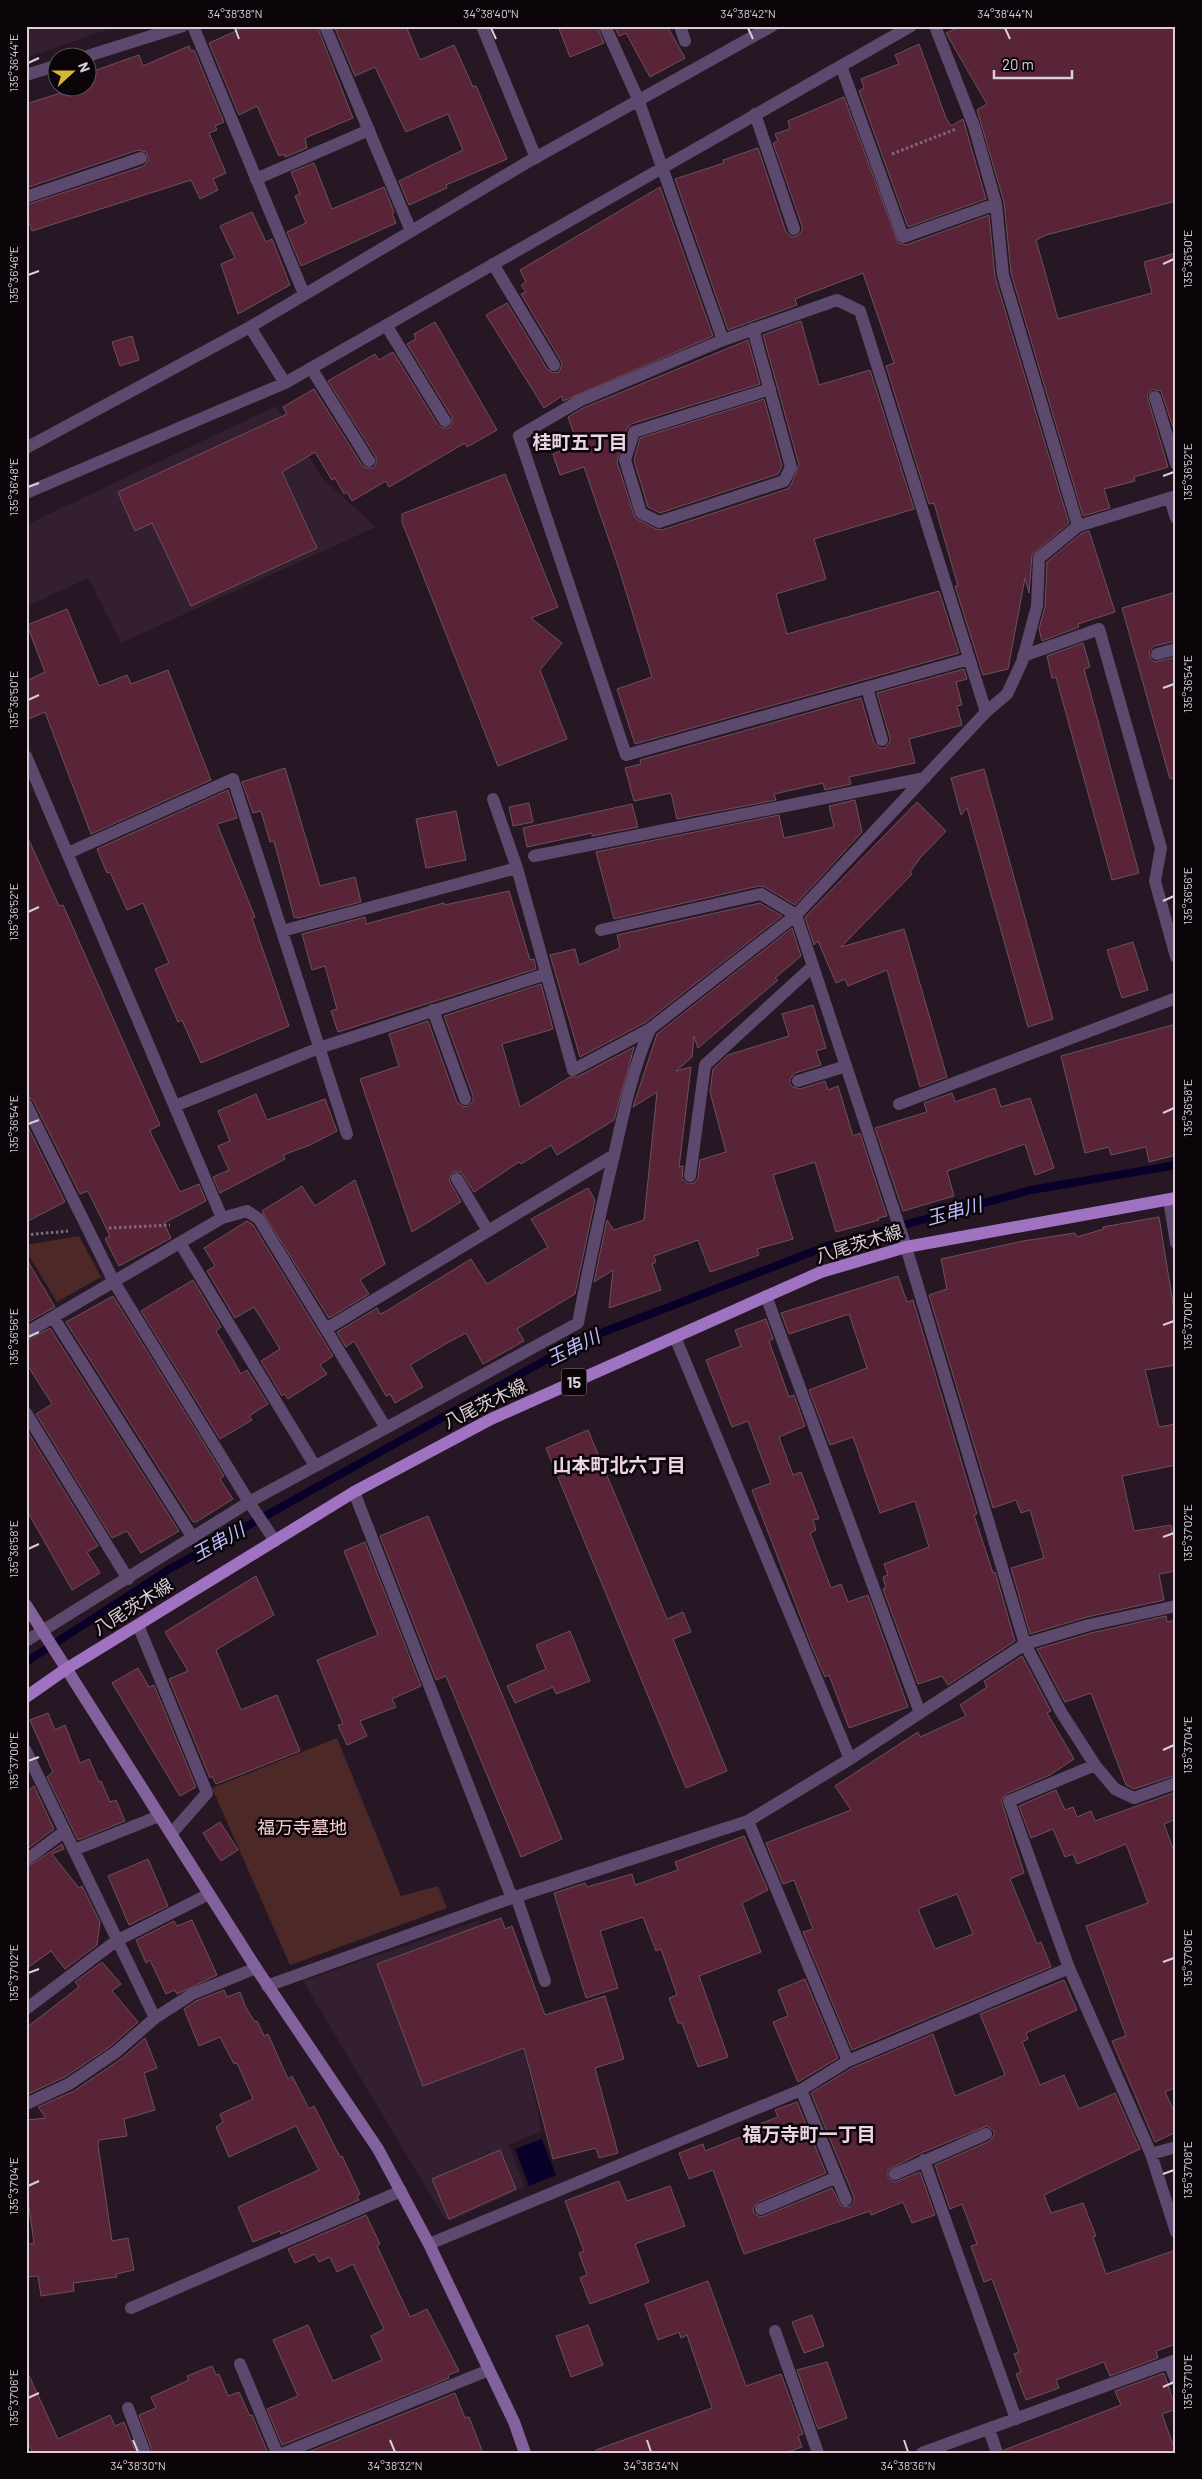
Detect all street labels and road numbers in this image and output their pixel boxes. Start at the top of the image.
street label: 八尾茨木線 [812,1219,905,1267]
road number: 15 [562,1368,586,1395]
street label: 八尾茨木線 [439,1373,530,1433]
street label: 八尾茨木線 [88,1573,176,1639]

